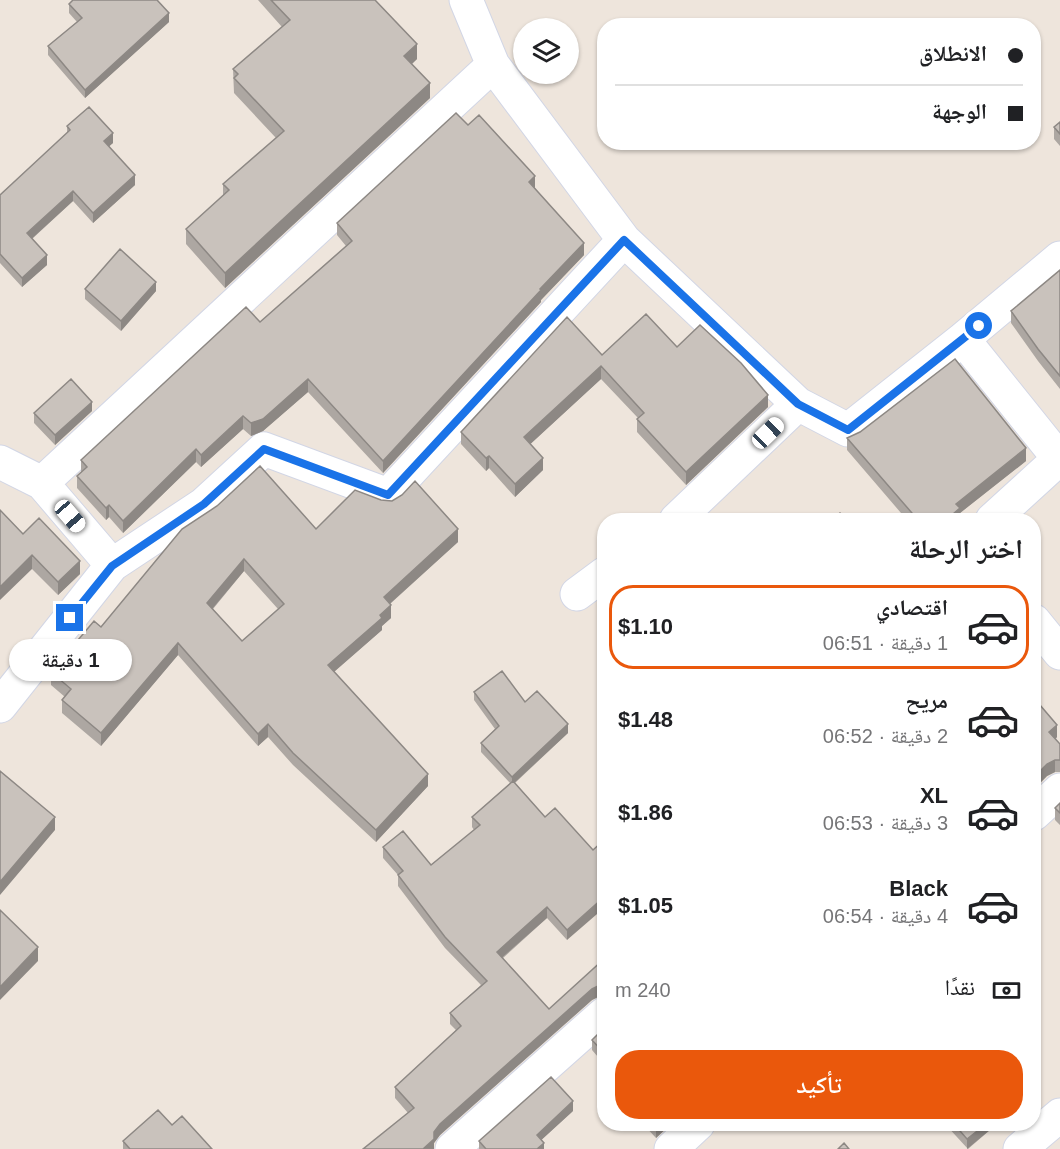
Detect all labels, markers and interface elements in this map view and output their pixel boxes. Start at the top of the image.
map controls [513,18,579,84]
button: layers [513,18,579,84]
text: الانطلاق [919,41,987,66]
text: الوجهة [932,99,987,124]
route start [965,312,992,339]
car [749,414,787,452]
car [51,497,89,535]
text: اختر الرحلة [909,534,1023,564]
text: اقتصادي [876,595,948,620]
icon: car [966,600,1020,654]
route end [56,604,83,631]
text: $1.10 [618,614,673,639]
text: 1 دقيقة · 06:51 [823,632,948,654]
callout: 1 دقيقة [8,639,132,681]
text: 1 دقيقة [41,649,100,671]
text: مريح [905,688,948,713]
icon: car [966,693,1020,747]
text: $1.48 [618,707,673,732]
text: 2 دقيقة · 06:52 [823,725,948,747]
text: XL [920,783,948,808]
icon: car [966,786,1020,840]
text: $1.86 [618,800,673,825]
text: 3 دقيقة · 06:53 [823,812,948,834]
text: Black [889,876,948,901]
icon: car [966,879,1020,933]
text: $1.05 [618,893,673,918]
text: 4 دقيقة · 06:54 [823,905,948,927]
icon: cash [990,974,1023,1007]
text: نقدًا [945,975,975,1000]
text: 240 m [615,979,671,1001]
button: تأكيد [615,1050,1023,1119]

